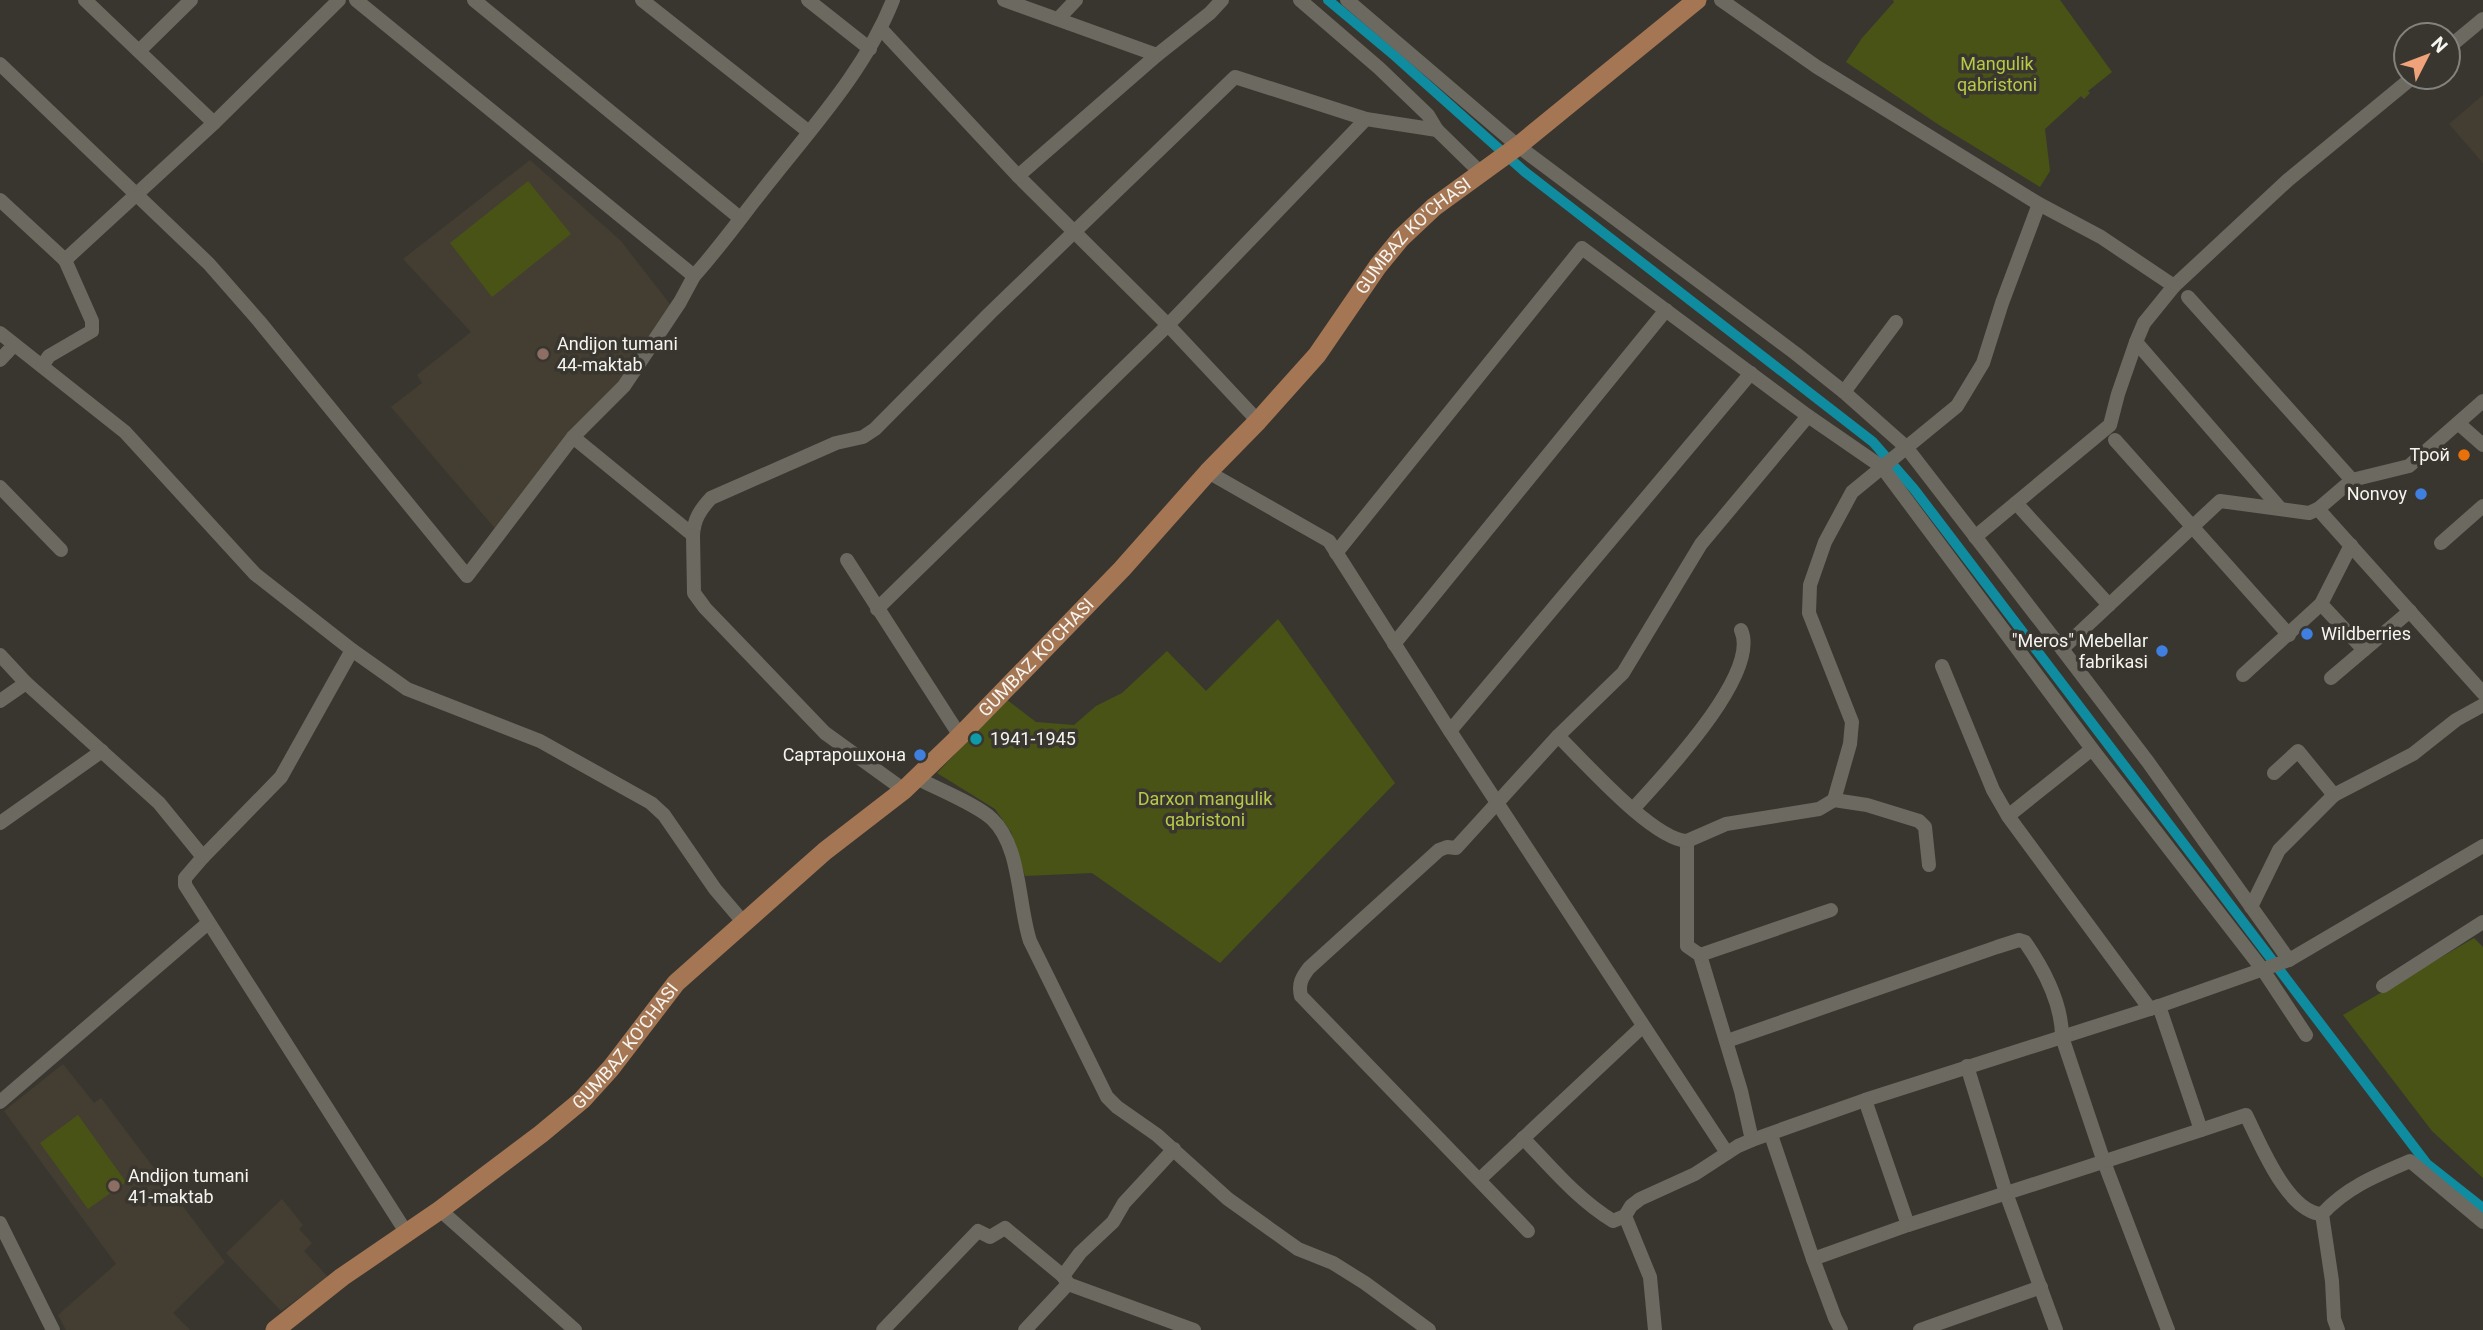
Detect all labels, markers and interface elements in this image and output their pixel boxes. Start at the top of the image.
north arrow [2392,21,2462,91]
text: N [2426,32,2452,58]
park label: Mangulik qabristoni [1957,53,2037,95]
street label: GUMBAZ KO'CHASI [1351,173,1475,298]
place label: Andijon tumani 44-maktab [557,333,678,375]
marker: Andijon tumani 44-maktab [535,346,551,362]
place label: Трой [2409,444,2450,465]
marker: Трой [2456,447,2472,463]
place label: Nonvoy [2347,483,2407,504]
marker: Nonvoy [2413,486,2429,502]
street label: GUMBAZ KO'CHASI [974,594,1098,721]
place label: Wildberries [2321,623,2411,644]
marker: Wildberries [2299,626,2315,642]
place label: "Meros" Mebellar fabrikasi [2012,630,2148,672]
marker: "Meros" Mebellar fabrikasi [2154,643,2170,659]
place label: 1941-1945 [990,728,1076,749]
marker: 1941-1945 [968,731,984,747]
place label: Сартарошхона [783,744,906,765]
marker: Сартарошхона [912,747,928,763]
park label: Darxon mangulik qabristoni [1138,788,1273,830]
street label: GUMBAZ KO'CHASI [568,978,682,1113]
place label: Andijon tumani 41-maktab [128,1165,249,1207]
marker: Andijon tumani 41-maktab [106,1178,122,1194]

